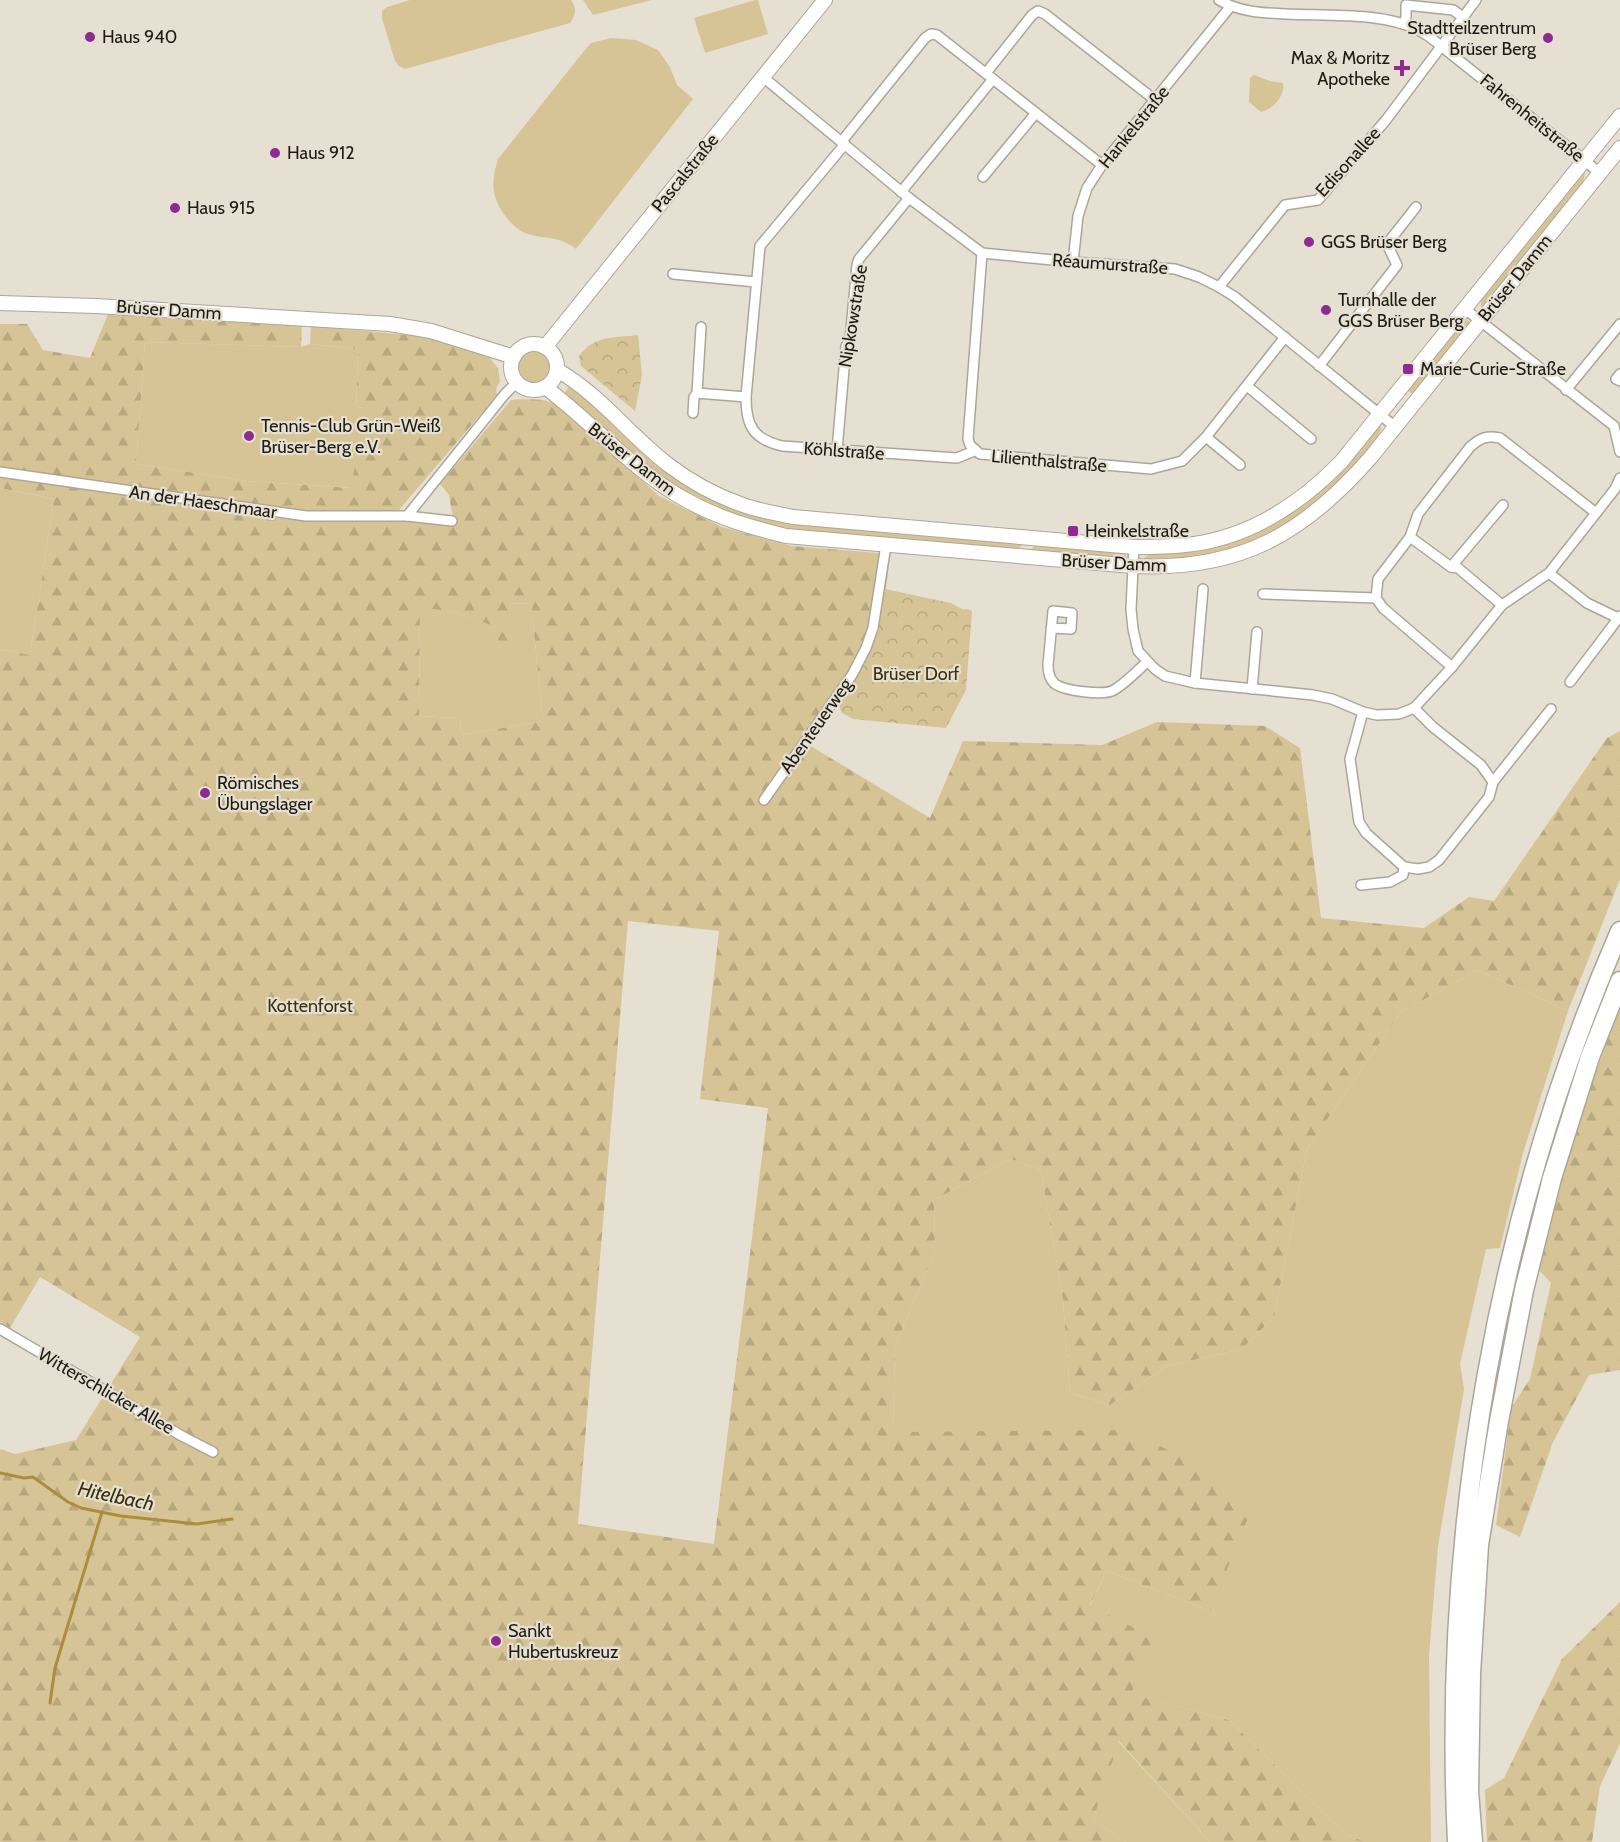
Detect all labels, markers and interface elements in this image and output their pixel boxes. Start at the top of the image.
place label: Stadtteilzentrum Brüser Berg [1407,17,1537,60]
place label: Haus 940 [102,26,177,48]
marker: Haus 940 [83,30,97,44]
marker: Stadtteilzentrum Brüser Berg [1541,31,1555,45]
place label: Max & Moritz Apotheke [1291,47,1391,90]
marker: Max & Moritz Apotheke [1395,61,1409,75]
street label: Fahrenheitstraße [1475,69,1589,167]
street label: Hankelstraße [1094,81,1174,173]
street label: Edisonallee [1311,123,1385,201]
street label: Pascalstraße [647,129,723,217]
place label: Haus 912 [287,142,355,164]
marker: Haus 912 [268,146,282,160]
place label: Haus 915 [187,197,255,219]
marker: Haus 915 [168,201,182,215]
street label: Brüser Damm [1473,230,1557,326]
place label: GGS Brüser Berg [1321,231,1447,253]
marker: GGS Brüser Berg [1302,235,1316,249]
street label: Réaumurstraße [1051,249,1169,279]
street label: Nipkowstraße [834,263,872,369]
place label: Turnhalle der GGS Brüser Berg [1338,289,1464,332]
street label: Brüser Damm [116,295,222,325]
marker: Turnhalle der GGS Brüser Berg [1319,303,1333,317]
place label: Marie-Curie-Straße [1420,358,1566,380]
marker: Marie-Curie-Straße [1401,362,1415,376]
place label: Tennis-Club Grün-Weiß Brüser-Berg e.V. [261,415,441,458]
street label: Brüser Damm [584,418,680,500]
marker: Tennis-Club Grün-Weiß Brüser-Berg e.V. [242,429,256,443]
street label: Köhlstraße [803,437,885,465]
street label: Lilienthalstraße [990,445,1108,477]
street label: An der Haeschmaar [128,481,278,523]
place label: Heinkelstraße [1085,520,1189,542]
marker: Heinkelstraße [1066,524,1080,538]
street label: Brüser Damm [1061,549,1167,577]
park label: Brüser Dorf [873,663,959,685]
street label: Abenteuerweg [775,673,857,778]
place label: Römisches Übungslager [217,772,313,815]
marker: Römisches Übungslager [198,786,212,800]
park label: Kottenforst [267,995,353,1017]
street label: Witterschlicker Allee [34,1343,178,1439]
water label: Hitelbach [76,1476,156,1516]
place label: Sankt Hubertuskreuz [508,1620,619,1663]
marker: Sankt Hubertuskreuz [489,1634,503,1648]

